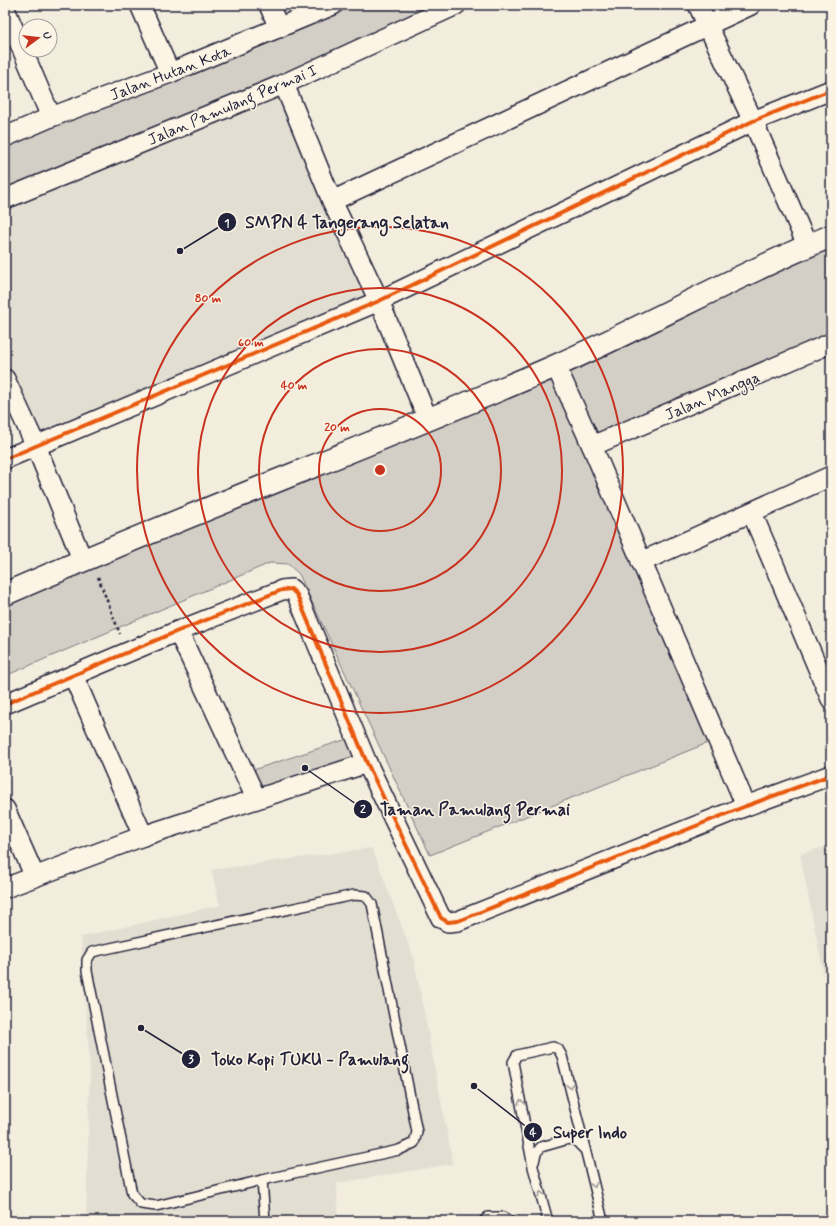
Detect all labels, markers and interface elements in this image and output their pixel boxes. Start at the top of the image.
north arrow [18,18,58,58]
text: U [39,30,54,41]
street label: Jalan Hutan Kota [107,41,234,106]
street label: Jalan Pamulang Permai I [145,60,321,152]
callout: SMPN 4 Tangerang Selatan [217,208,457,237]
text: SMPN 4 Tangerang Selatan [245,212,449,237]
text: 1 [224,216,230,232]
text: 80 m [195,291,222,307]
text: 60 m [238,335,264,351]
street label: Jalan Mangga [662,367,764,427]
text: 40 m [281,378,308,394]
text: 20 m [324,420,350,436]
centre of rings [373,463,387,477]
callout: Taman Pamulang Permai [353,794,578,823]
text: Taman Pamulang Permai [380,799,570,824]
text: 2 [360,802,366,818]
callout: Toko Kopi TUKU - Pamulang [181,1044,418,1073]
text: Toko Kopi TUKU - Pamulang [211,1049,409,1074]
text: 3 [188,1052,194,1068]
one-way arrow [565,1083,573,1089]
one-way arrow [517,1098,525,1105]
callout: Super Indo [523,1118,637,1147]
text: Super Indo [553,1122,627,1144]
text: 4 [530,1125,537,1141]
one-way arrow [589,1182,598,1189]
one-way arrow [537,1191,545,1197]

